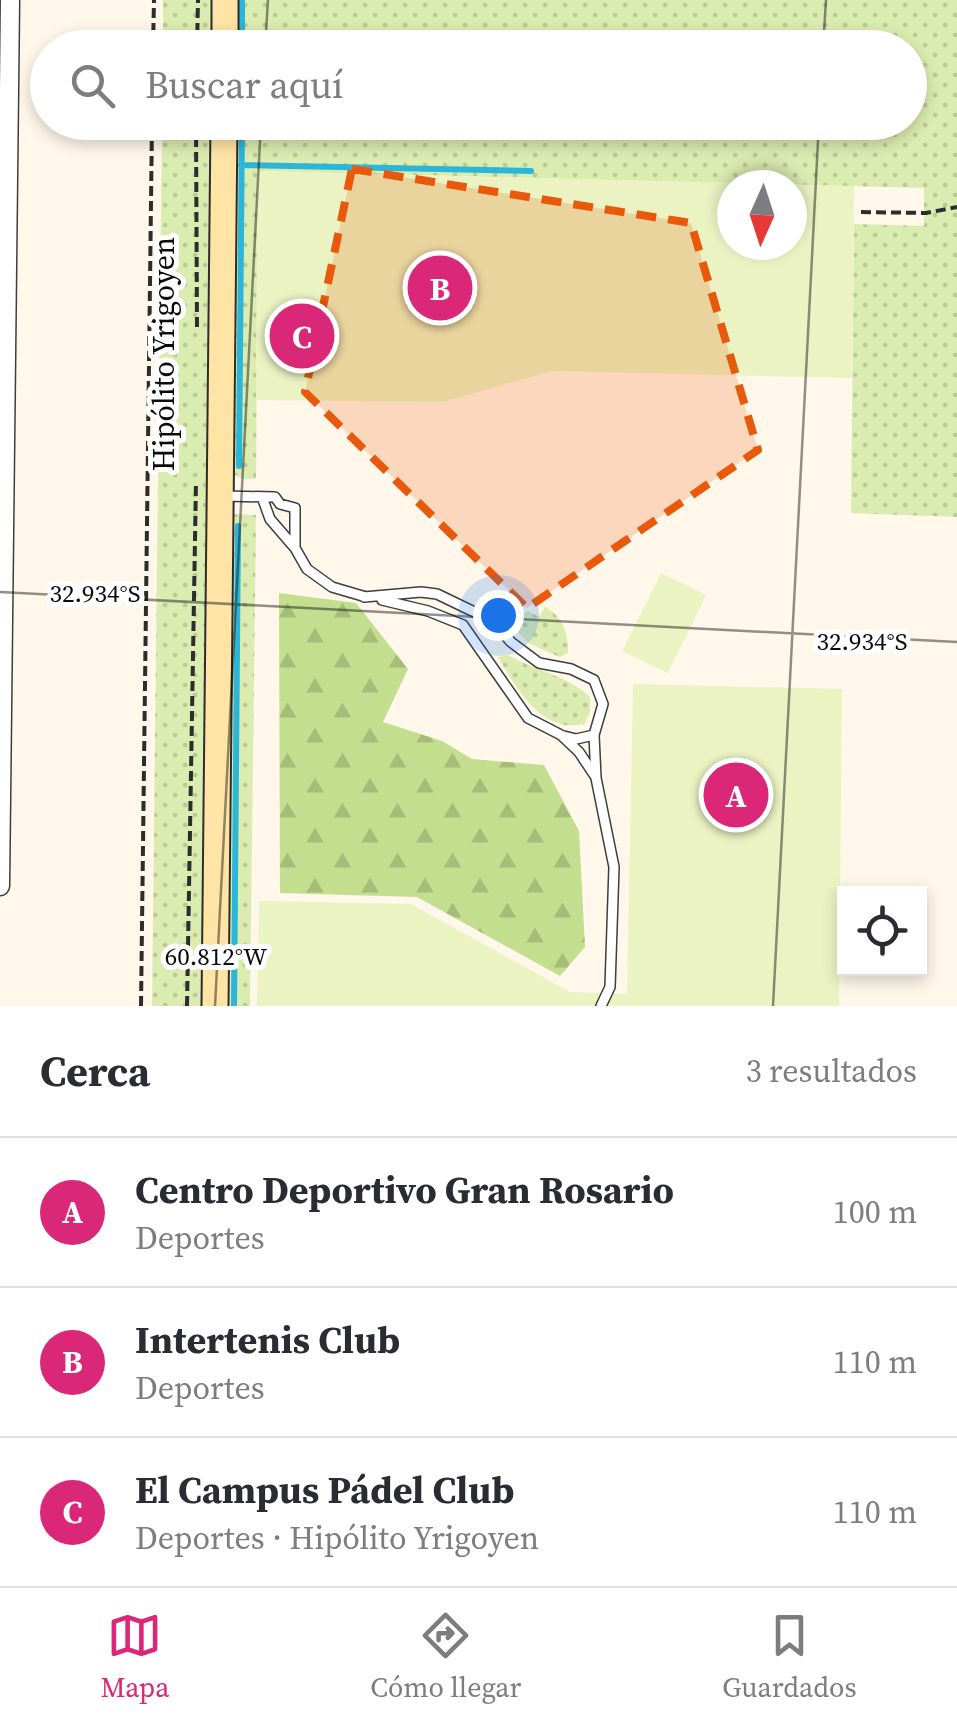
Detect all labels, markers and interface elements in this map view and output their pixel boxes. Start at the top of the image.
search box [30,30,927,140]
icon: search [65,58,120,113]
text: Buscar aquí [145,59,343,111]
north arrow [717,170,807,260]
street label: Hipólito Yrigoyen [143,237,184,471]
pin: B [408,250,472,326]
pin: C [270,298,334,374]
text: 32.934°S [49,576,141,610]
your location [473,590,524,641]
text: 32.934°S [816,624,908,658]
pin: A [704,758,768,832]
map controls [837,886,927,976]
button: locate [837,886,927,976]
text: 60.812°W [165,939,267,973]
text: Cerca [40,1042,150,1100]
text: 3 resultados [746,1049,917,1093]
text: Centro Deportivo Gran Rosario [135,1164,674,1216]
text: A [62,1190,83,1234]
text: 100 m [833,1190,917,1234]
text: Deportes [135,1216,265,1260]
text: Intertenis Club [135,1314,400,1366]
text: B [62,1340,83,1384]
text: 110 m [833,1340,917,1384]
text: Deportes [135,1366,265,1410]
text: El Campus Pádel Club [135,1464,514,1516]
text: C [63,1490,82,1534]
text: 110 m [833,1490,917,1534]
text: Deportes · Hipólito Yrigoyen [135,1516,539,1560]
tab: Mapa [100,1608,169,1706]
tab: Cómo llegar [370,1608,521,1706]
tab: Guardados [722,1608,857,1706]

